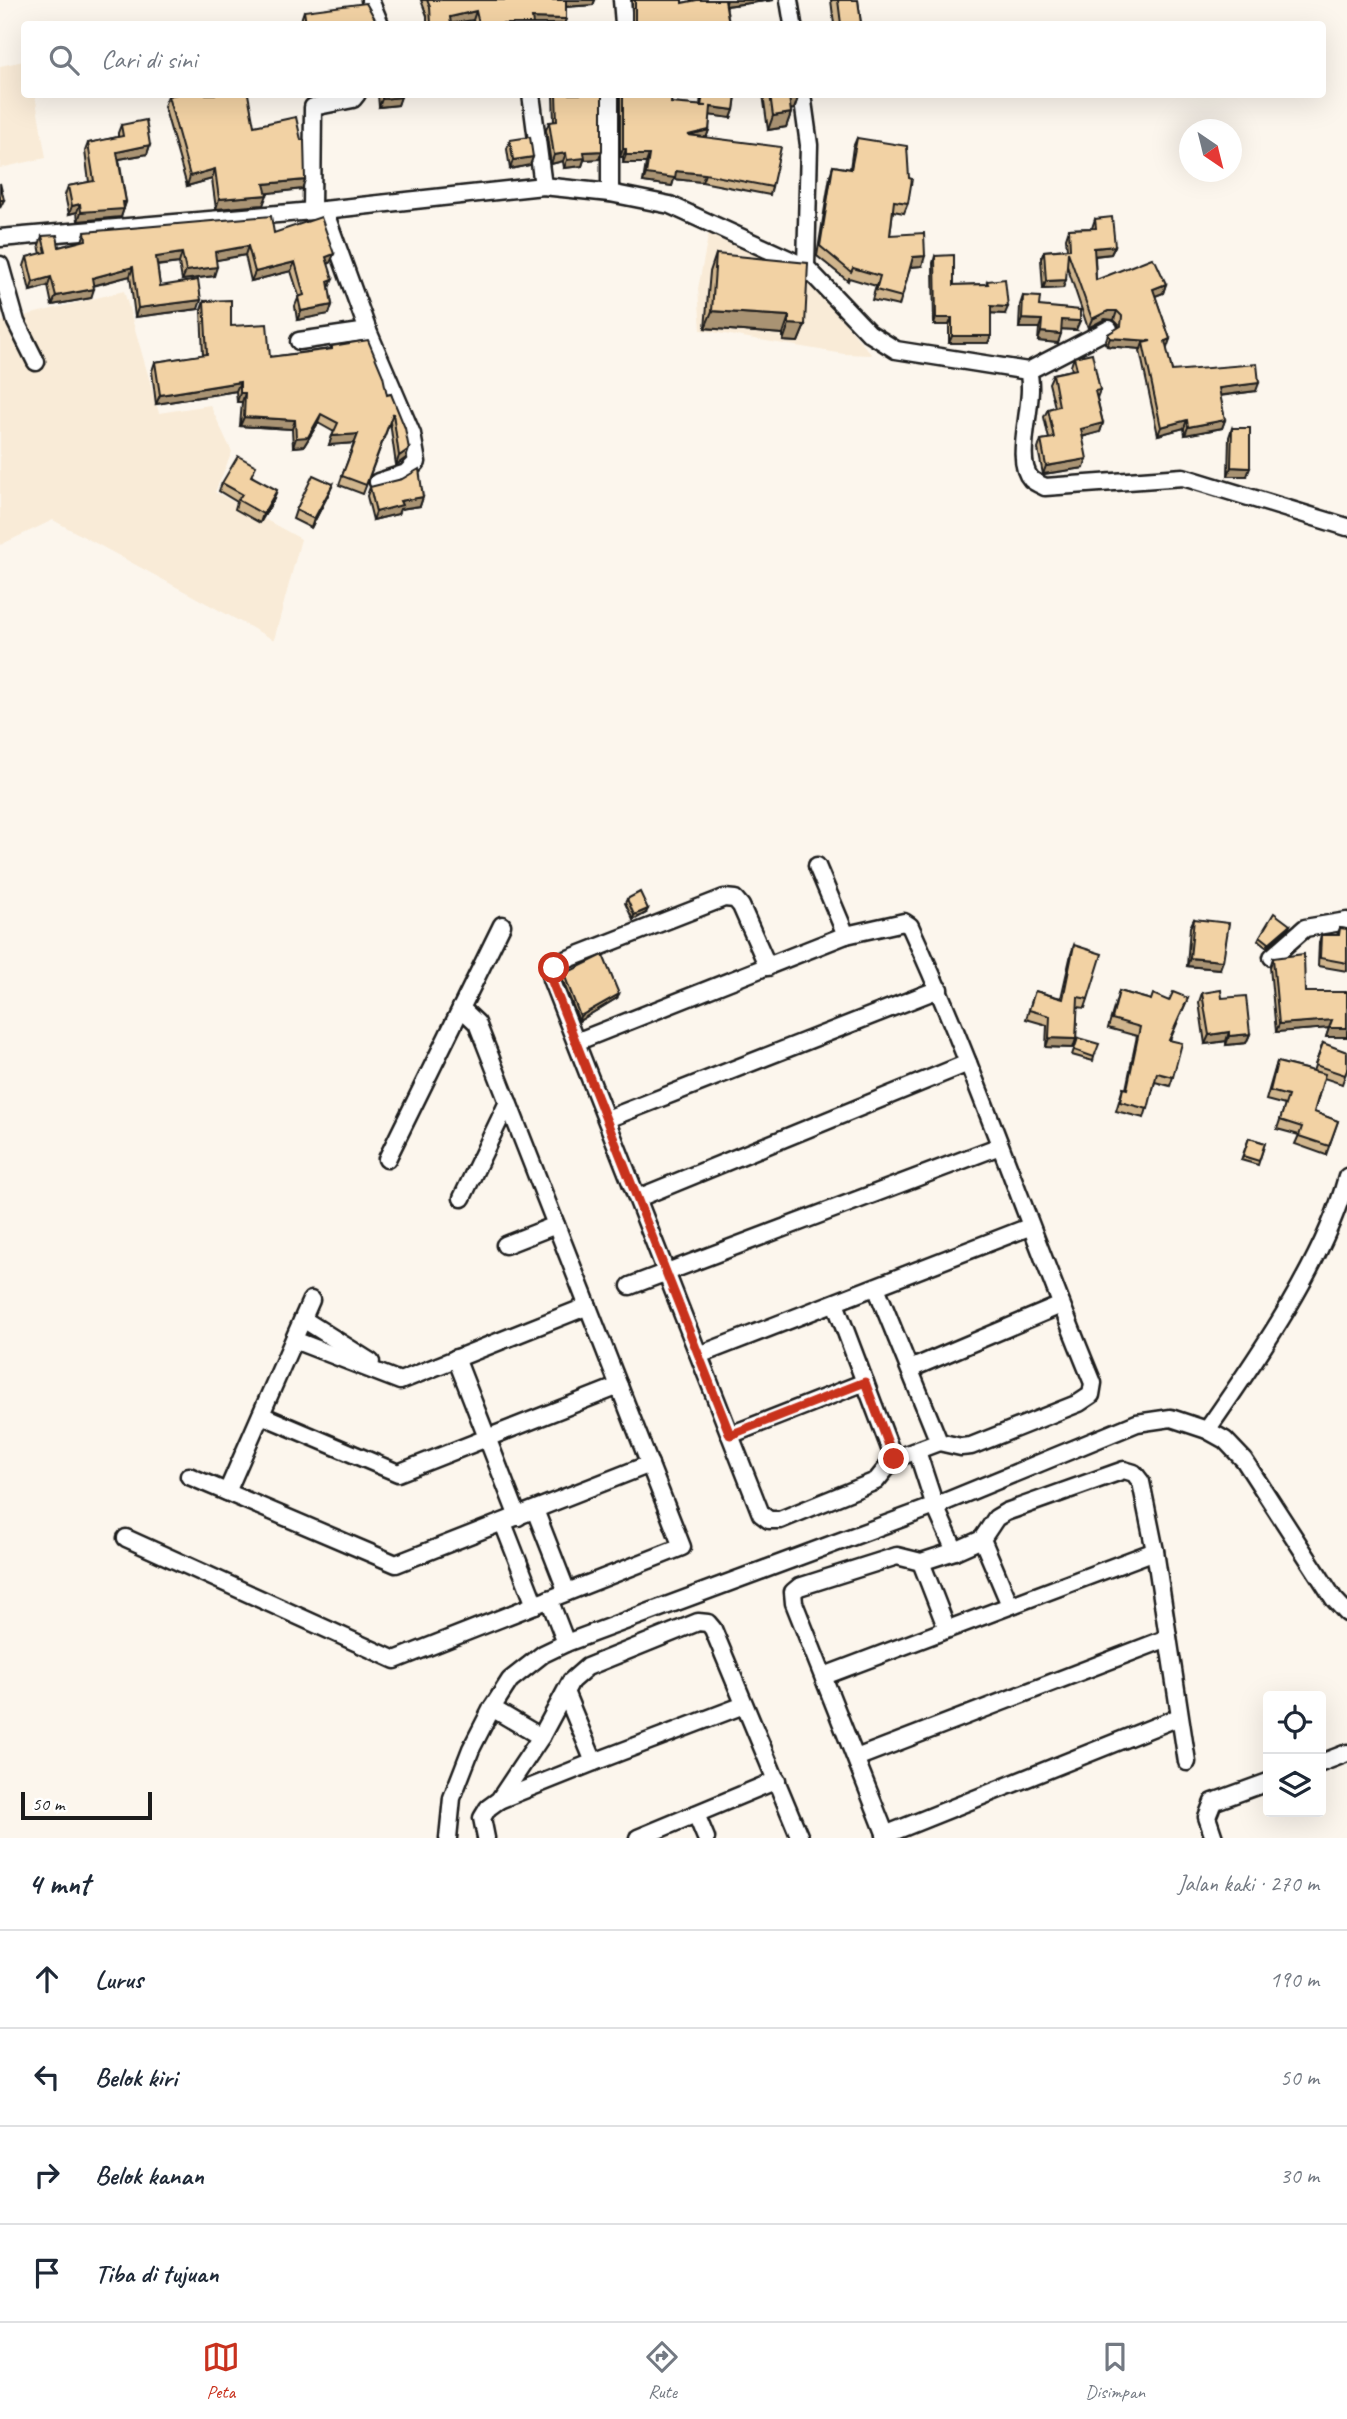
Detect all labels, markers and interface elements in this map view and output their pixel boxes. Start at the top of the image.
search box [21,21,1326,98]
icon: search [45,41,83,79]
text: Cari di sini [101,43,197,76]
north arrow [1179,119,1242,182]
route start [538,952,569,983]
route end [878,1443,909,1474]
map controls [1263,1691,1326,1817]
button: locate [1263,1691,1326,1754]
button: layers [1263,1754,1326,1817]
scale bar [21,1789,152,1821]
text: 50 m [32,1792,64,1816]
text: 4 mnt [28,1865,90,1903]
text: Jalan kaki · 270 m [1177,1869,1319,1898]
icon: ahead [28,1960,66,1998]
text: Lurus [95,1963,143,1996]
text: 190 m [1270,1965,1319,1994]
icon: left [28,2058,66,2096]
text: Belok kiri [95,2061,177,2094]
text: 50 m [1280,2063,1319,2092]
icon: right [28,2156,66,2194]
text: Belok kanan [95,2159,204,2192]
text: 30 m [1280,2161,1319,2190]
icon: arrive [28,2254,66,2292]
text: Tiba di tujuan [95,2257,219,2290]
tab: Peta [202,2338,240,2404]
tab: Rute [643,2338,681,2404]
tab: Disimpan [1085,2338,1145,2404]

